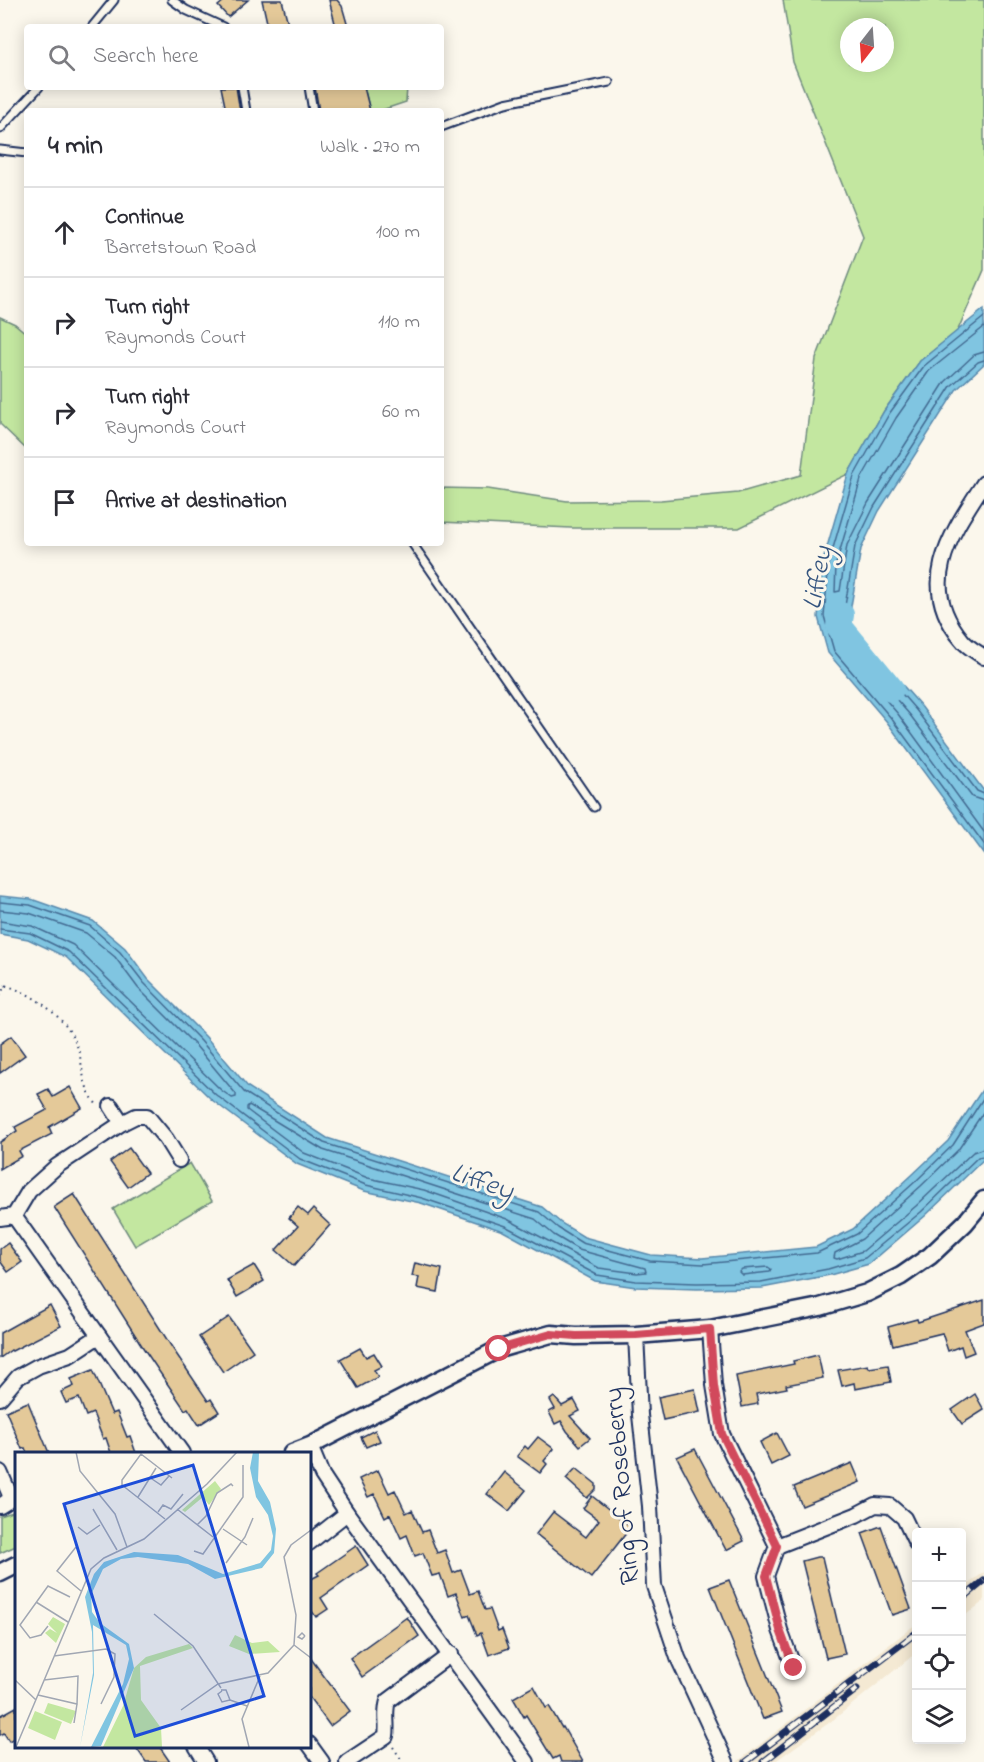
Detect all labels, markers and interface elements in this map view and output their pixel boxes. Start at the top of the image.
north arrow [840,18,894,72]
search box [24,24,444,90]
icon: search [45,41,78,74]
text: Search here [93,41,198,73]
text: 4 min [48,128,103,166]
text: Walk · 270 m [320,133,420,162]
text: Continue [105,202,184,234]
icon: ahead [48,216,81,249]
text: 100 m [376,218,420,247]
text: Barretstown Road [105,234,256,263]
text: Turn right [105,292,190,324]
icon: right [48,306,81,339]
text: 110 m [378,308,420,337]
text: Raymonds Court [105,324,246,353]
text: Turn right [105,382,190,414]
icon: right [48,396,81,429]
text: 60 m [382,398,420,427]
text: Raymonds Court [105,414,246,443]
icon: arrive [48,486,81,519]
text: Arrive at destination [105,486,287,518]
water label: Liffey [793,542,845,613]
water label: Liffey [445,1153,519,1213]
route start [485,1335,511,1361]
street label: Ring of Roseberry [595,1386,651,1586]
inset map [15,1452,310,1747]
map controls [912,1528,966,1744]
button: + [912,1528,966,1582]
button: − [912,1582,966,1636]
button: locate [912,1636,966,1690]
route end [780,1654,806,1680]
button: layers [912,1690,966,1744]

